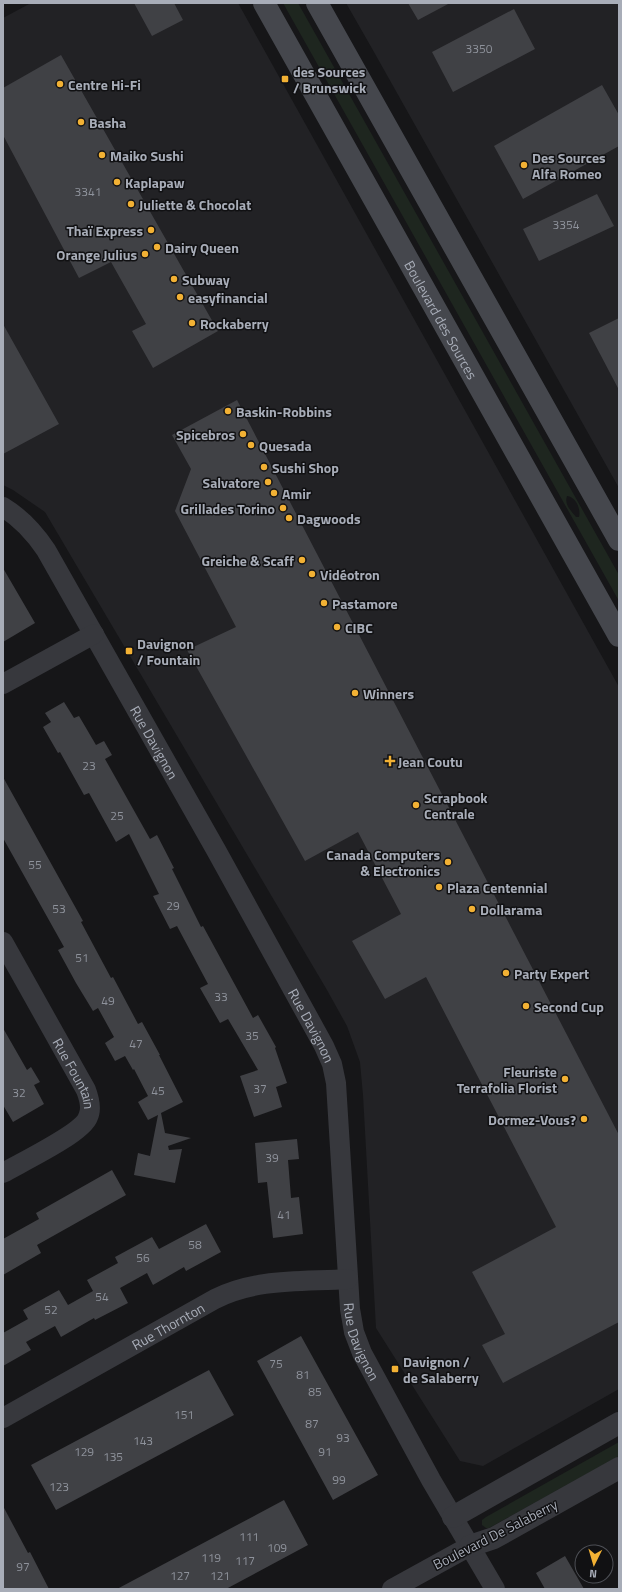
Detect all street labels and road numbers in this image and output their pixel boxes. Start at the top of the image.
street label: Boulevard des Sources [400,256,483,383]
street label: Rue Davignon [126,701,184,783]
street label: Rue Davignon [284,984,340,1066]
street label: Rue Fountain [48,1034,101,1110]
street label: Rue Thornton [127,1297,208,1354]
street label: Rue Davignon [339,1302,385,1384]
street label: Boulevard De Salaberry [429,1493,561,1575]

